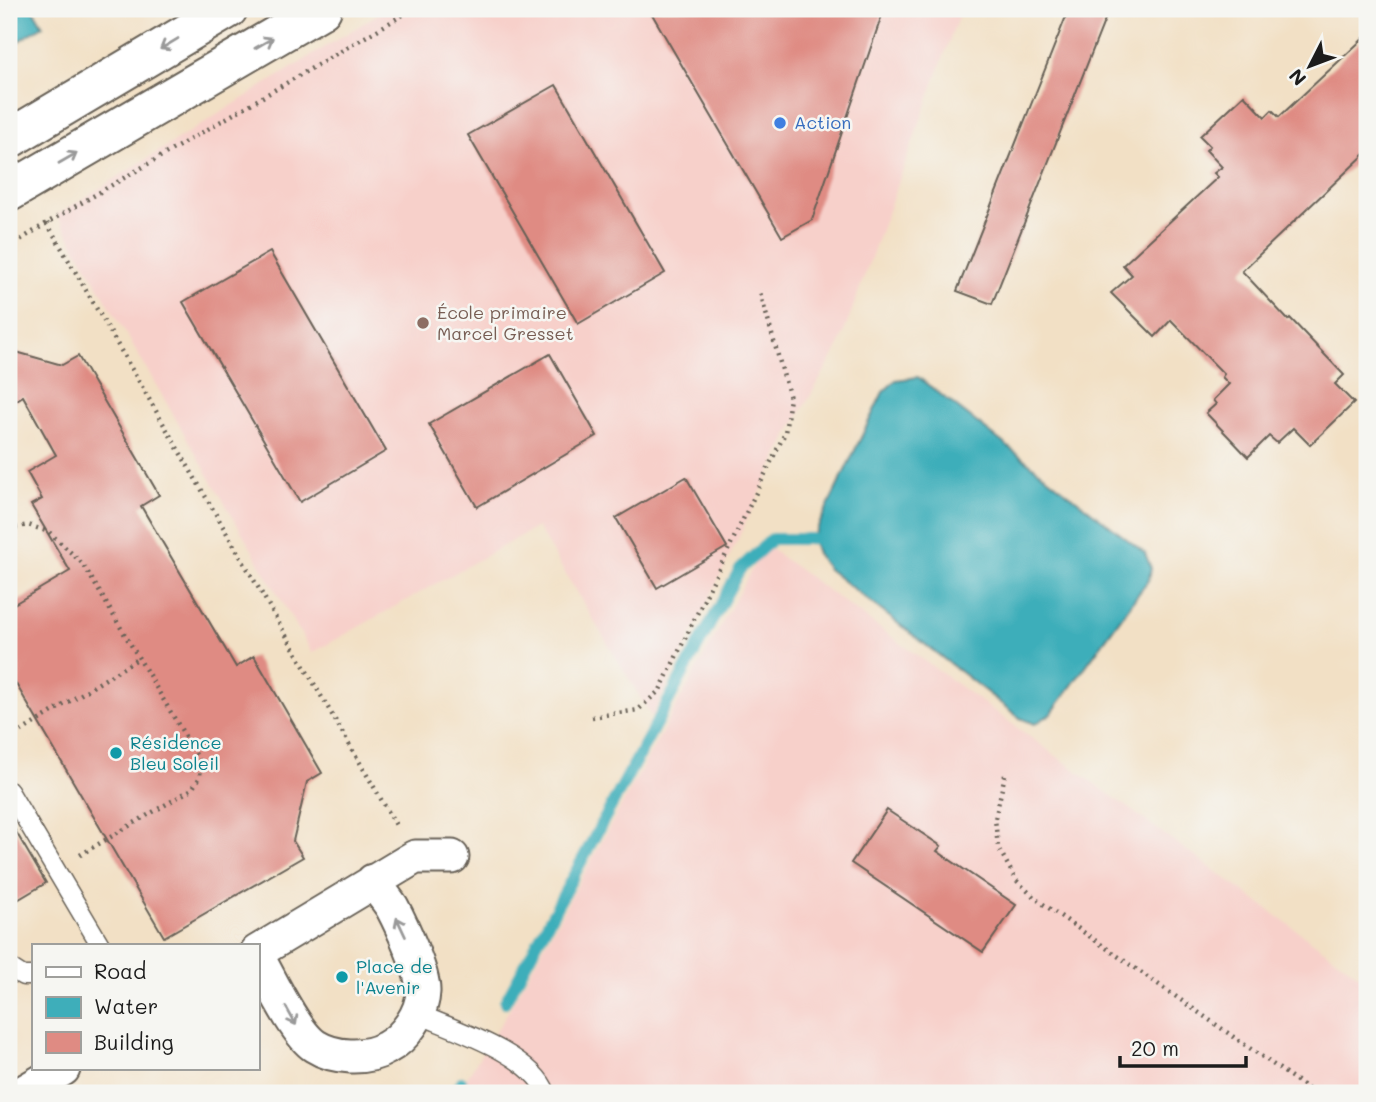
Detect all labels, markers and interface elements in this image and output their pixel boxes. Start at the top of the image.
north arrow [1274,32,1344,102]
one-way arrow [253,36,273,50]
one-way arrow [160,37,180,51]
text: N [1283,64,1311,91]
place label: Action [794,110,851,134]
marker: Action [772,115,788,131]
one-way arrow [57,151,77,165]
place label: École primaire Marcel Gresset [437,300,574,345]
marker: École primaire Marcel Gresset [415,315,431,331]
place label: Résidence Bleu Soleil [130,730,222,775]
marker: Résidence Bleu Soleil [108,745,124,761]
one-way arrow [394,917,407,939]
legend [32,944,259,1070]
place label: Place de l'Avenir [356,954,433,999]
text: Road [94,957,146,984]
marker: Place de l'Avenir [334,969,350,985]
text: Water [94,992,158,1019]
one-way arrow [285,1005,298,1026]
scale bar [1120,1025,1246,1069]
text: Building [94,1028,174,1055]
text: 20 m [1131,1034,1179,1061]

